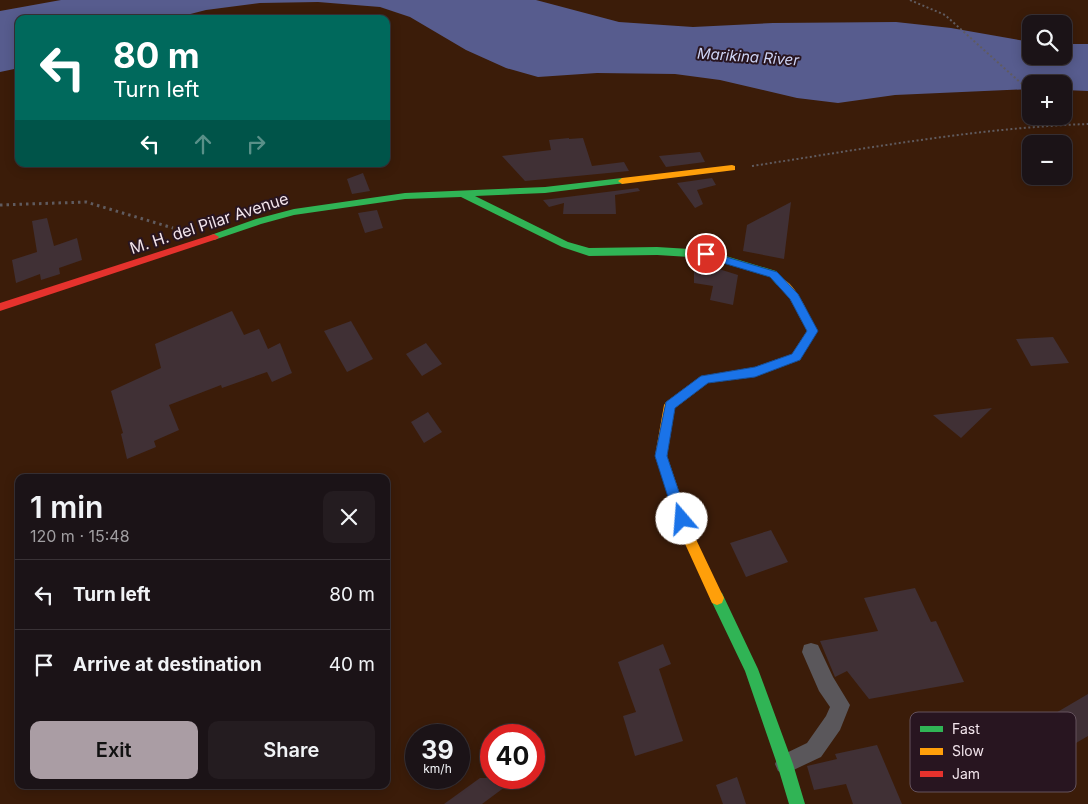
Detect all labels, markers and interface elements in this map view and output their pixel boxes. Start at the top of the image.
map controls [1022,15,1072,185]
button: search [1022,15,1072,65]
text: 80 m [113,34,200,76]
icon: left [30,35,95,100]
water label: Marikina River [696,43,800,70]
button: + [1022,75,1072,125]
text: Turn left [113,76,199,102]
icon: left [136,130,164,158]
icon: ahead [189,130,217,158]
icon: right [242,130,270,158]
button: − [1022,135,1072,185]
street label: M. H. del Pilar Avenue [127,188,291,258]
pin [685,233,727,275]
icon: arrive [692,240,720,268]
text: 1 min [30,489,103,525]
button: close [323,491,375,543]
position arrow [655,492,707,544]
text: 120 m · 15:48 [30,526,130,546]
icon: left [30,581,58,609]
text: Turn left [73,583,151,606]
text: 80 m [329,583,375,606]
icon: arrive [30,651,58,679]
text: Arrive at destination [73,653,262,676]
text: 40 m [329,653,375,676]
legend [910,712,1076,792]
text: Fast [952,720,980,737]
button: Exit [30,721,198,779]
button: Share [208,721,375,779]
speed limit sign: 40 [480,724,545,789]
text: 39 [421,735,454,765]
text: Slow [952,742,984,759]
text: km/h [423,761,452,776]
text: Jam [952,765,980,782]

